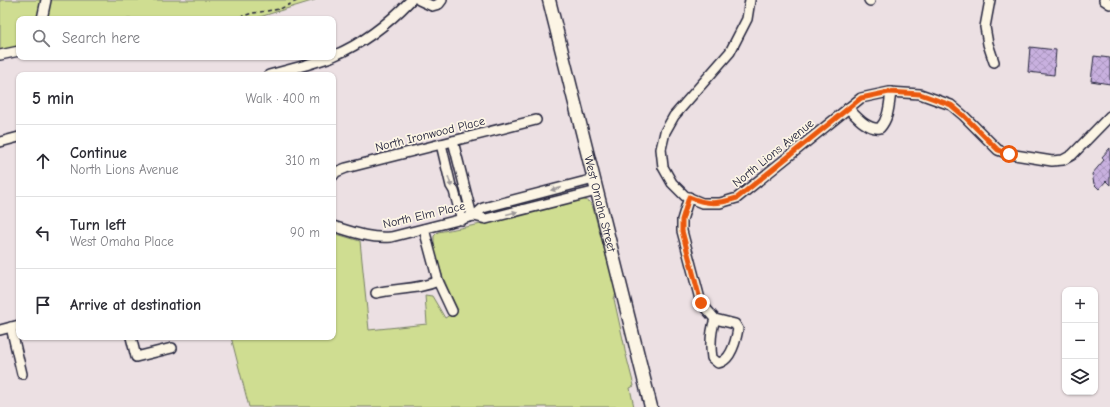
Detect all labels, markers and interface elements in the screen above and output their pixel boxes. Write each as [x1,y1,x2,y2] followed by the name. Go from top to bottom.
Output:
[16,16,336,60] search box
[30,27,52,49] icon: search
[62,29,140,47] text: Search here
[32,89,74,108] text: 5 min
[246,91,320,106] text: Walk · 400 m
[374,114,486,154] street label: North Ironwood Place
[730,116,816,190] street label: North Lions Avenue
[70,144,127,162] text: Continue
[1000,145,1018,163] route start
[32,150,54,172] icon: ahead
[285,153,320,168] text: 310 m
[581,154,619,254] street label: West Omaha Street
[70,162,178,177] text: North Lions Avenue
[448,176,454,188] one-way arrow
[550,186,562,192] one-way arrow
[381,199,467,231] street label: North Elm Place
[506,210,518,216] one-way arrow
[70,216,126,234] text: Turn left
[32,222,54,244] icon: left
[290,225,320,240] text: 90 m
[70,234,174,249] text: West Omaha Place
[1062,287,1098,395] map controls
[1062,287,1098,323] button: +
[32,294,54,316] icon: arrive
[692,294,710,312] route end
[70,296,201,314] text: Arrive at destination
[1062,323,1098,359] button: −
[1062,359,1098,395] button: layers

